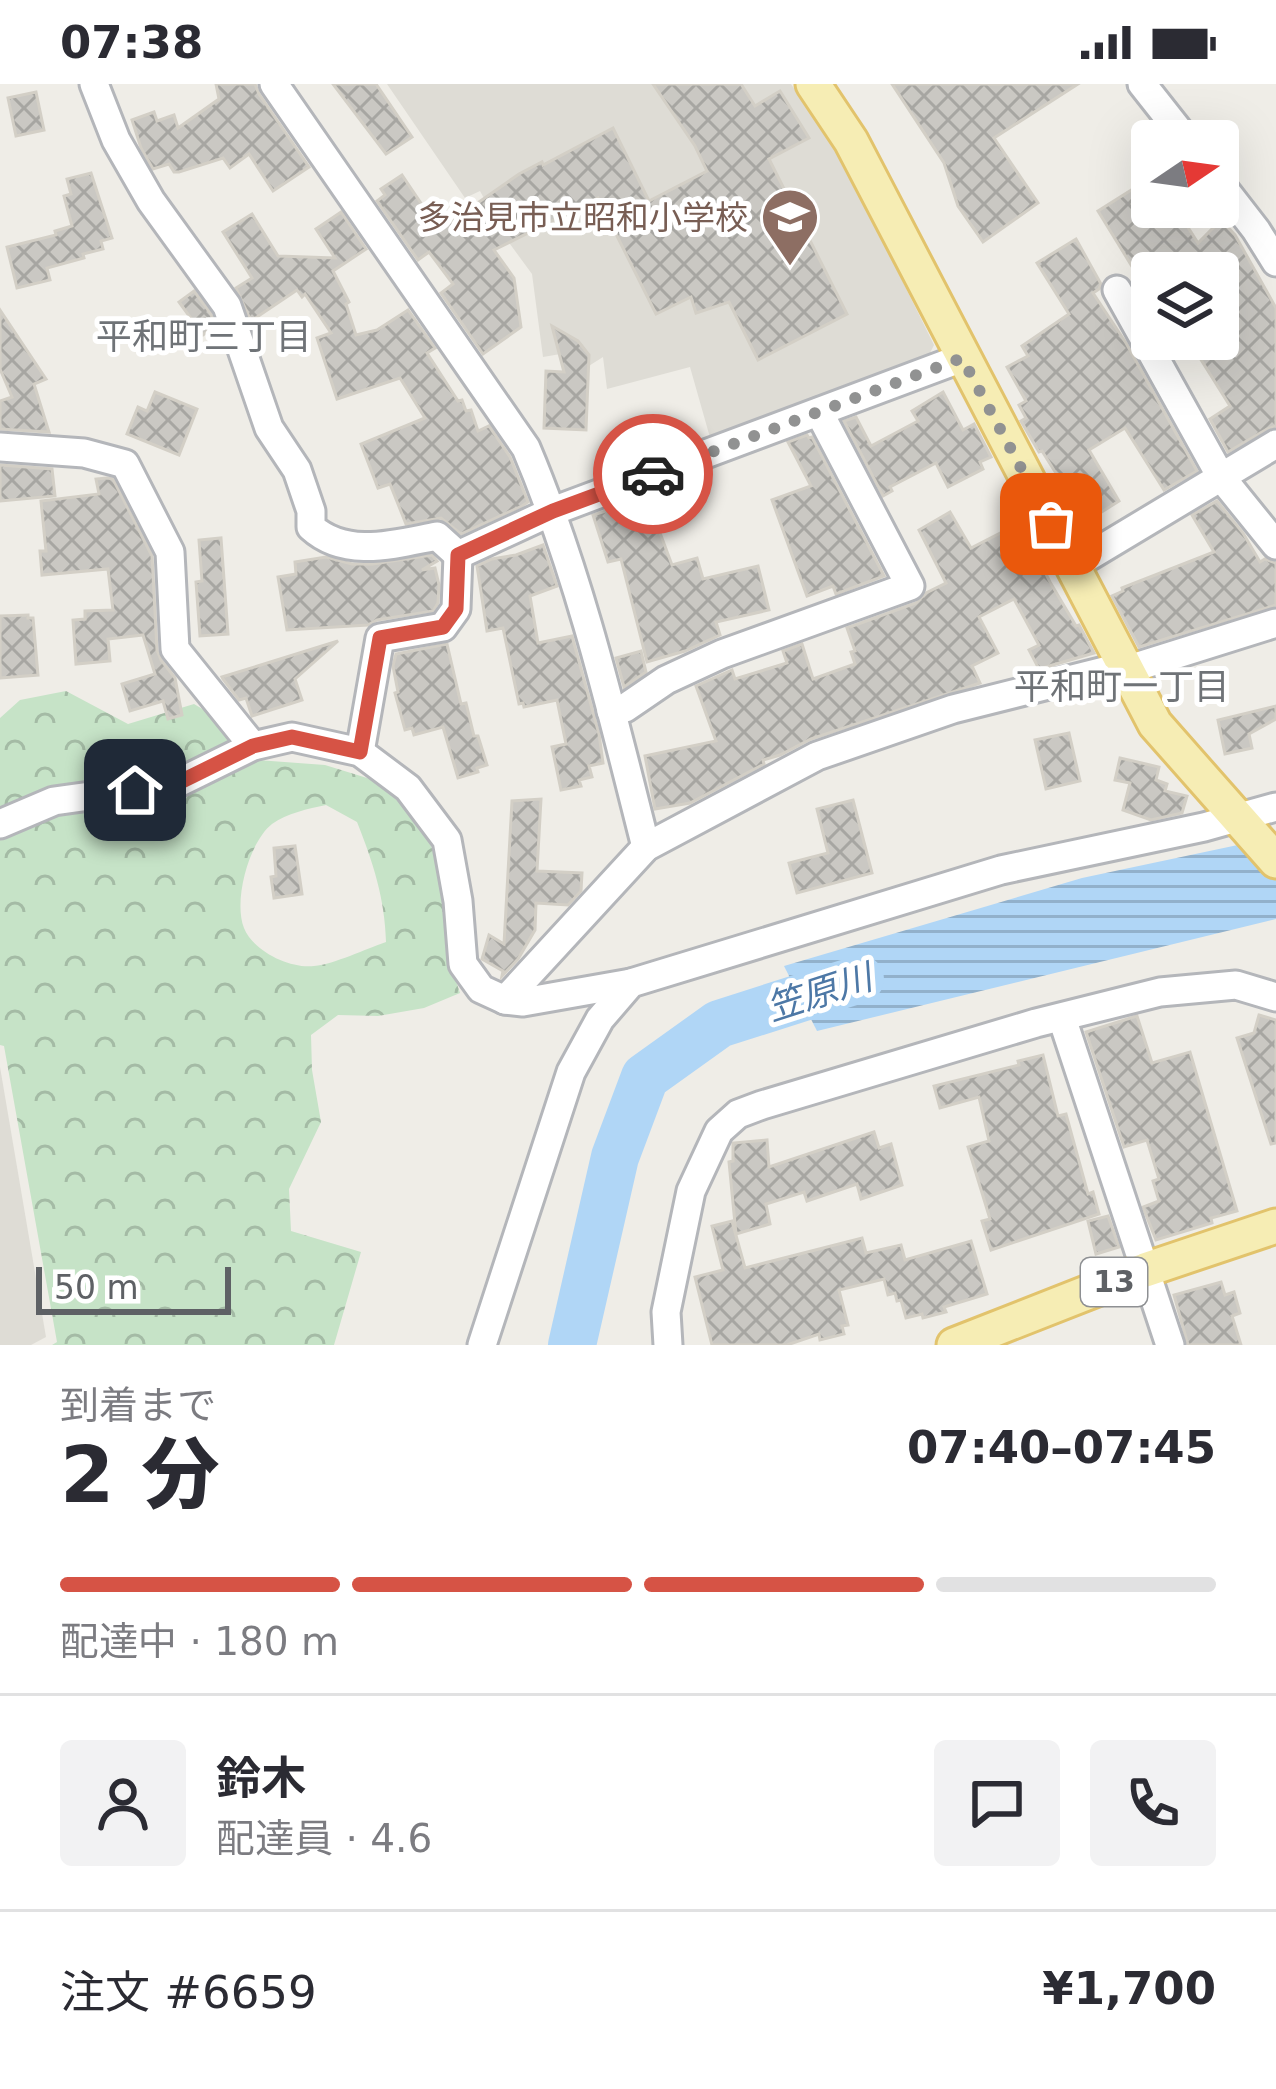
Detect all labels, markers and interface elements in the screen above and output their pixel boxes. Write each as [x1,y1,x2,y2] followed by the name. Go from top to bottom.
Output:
[60,16,203,69] text: 07:38
[1131,120,1239,228] north arrow
[1131,120,1239,360] map controls
[759,186,821,268] school or university icon: 多治見市立昭和小学校
[418,198,748,237] place label: 多治見市立昭和小学校
[1131,252,1239,360] button: layers
[96,316,312,357] district label: 平和町三丁目
[593,414,713,534] courier
[620,441,686,507] icon: car
[1000,473,1102,575] pin
[1018,491,1084,557] icon: bag
[1014,666,1230,707] district label: 平和町一丁目
[84,739,186,841] pin
[102,757,168,823] icon: home
[761,955,881,1029] water label: 笠原川
[1081,1258,1147,1306] road number: 13
[36,1261,231,1314] scale bar
[54,1268,139,1307] text: 50 m
[60,1383,216,1428] text: 到着まで
[907,1421,1216,1474] text: 07:40–07:45
[60,1430,219,1520] text: 2 分
[60,1619,339,1664] text: 配達中 · 180 m
[60,1740,186,1866] button: person
[934,1740,1060,1866] button: chat
[1090,1740,1216,1866] button: phone
[216,1752,306,1805] text: 鈴木
[216,1816,432,1861] text: 配達員 · 4.6
[1042,1962,1216,2015] text: ¥1,700
[60,1966,317,2019] text: 注文 #6659

